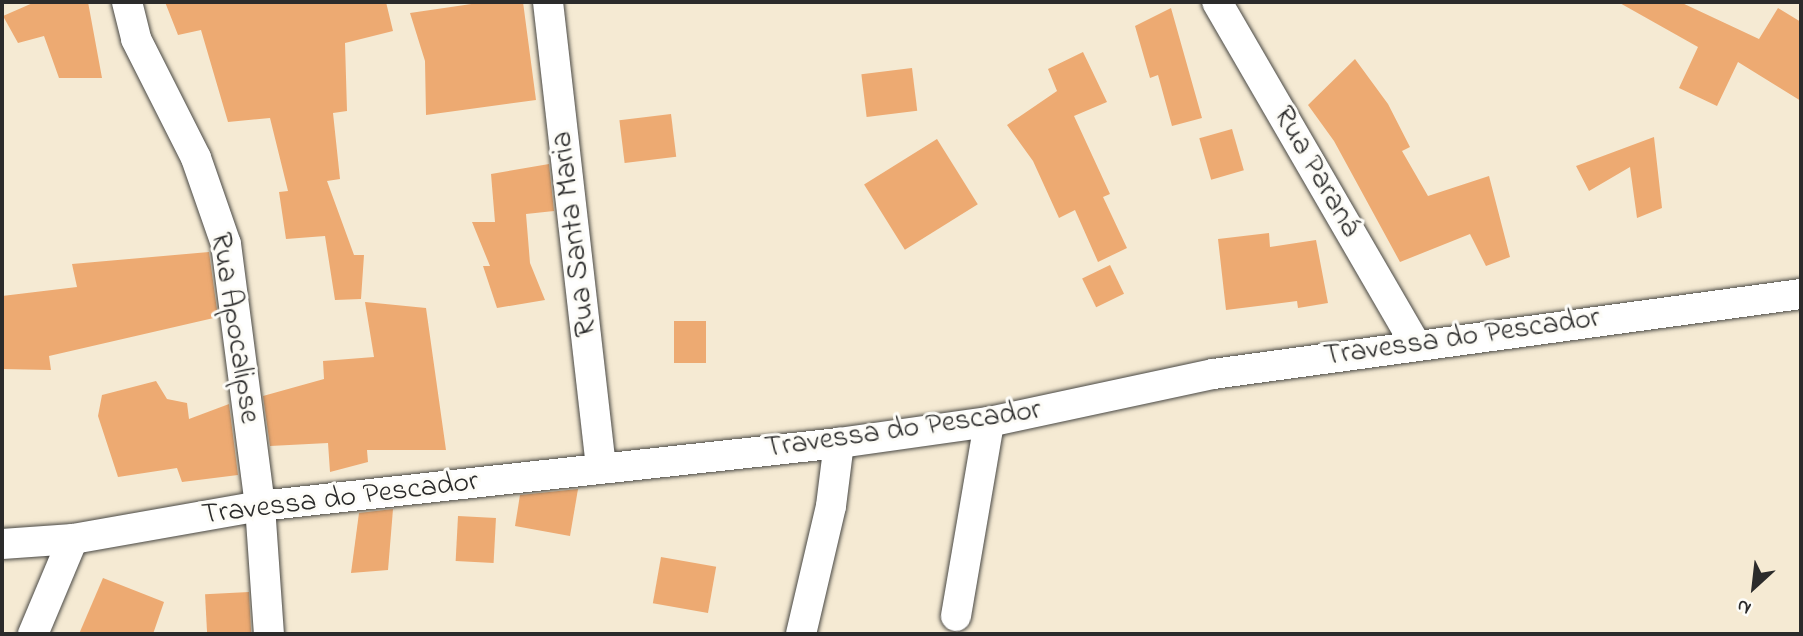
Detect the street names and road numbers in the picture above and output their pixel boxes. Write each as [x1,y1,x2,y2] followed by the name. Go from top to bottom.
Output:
[1264,100,1368,244] street label: Rua Paraná
[545,129,605,339] street label: Rua Santa Maria
[201,230,267,426] street label: Rua Apocalipse
[1322,301,1602,375] street label: Travessa do Pescador
[763,393,1043,467] street label: Travessa do Pescador
[200,464,480,534] street label: Travessa do Pescador

